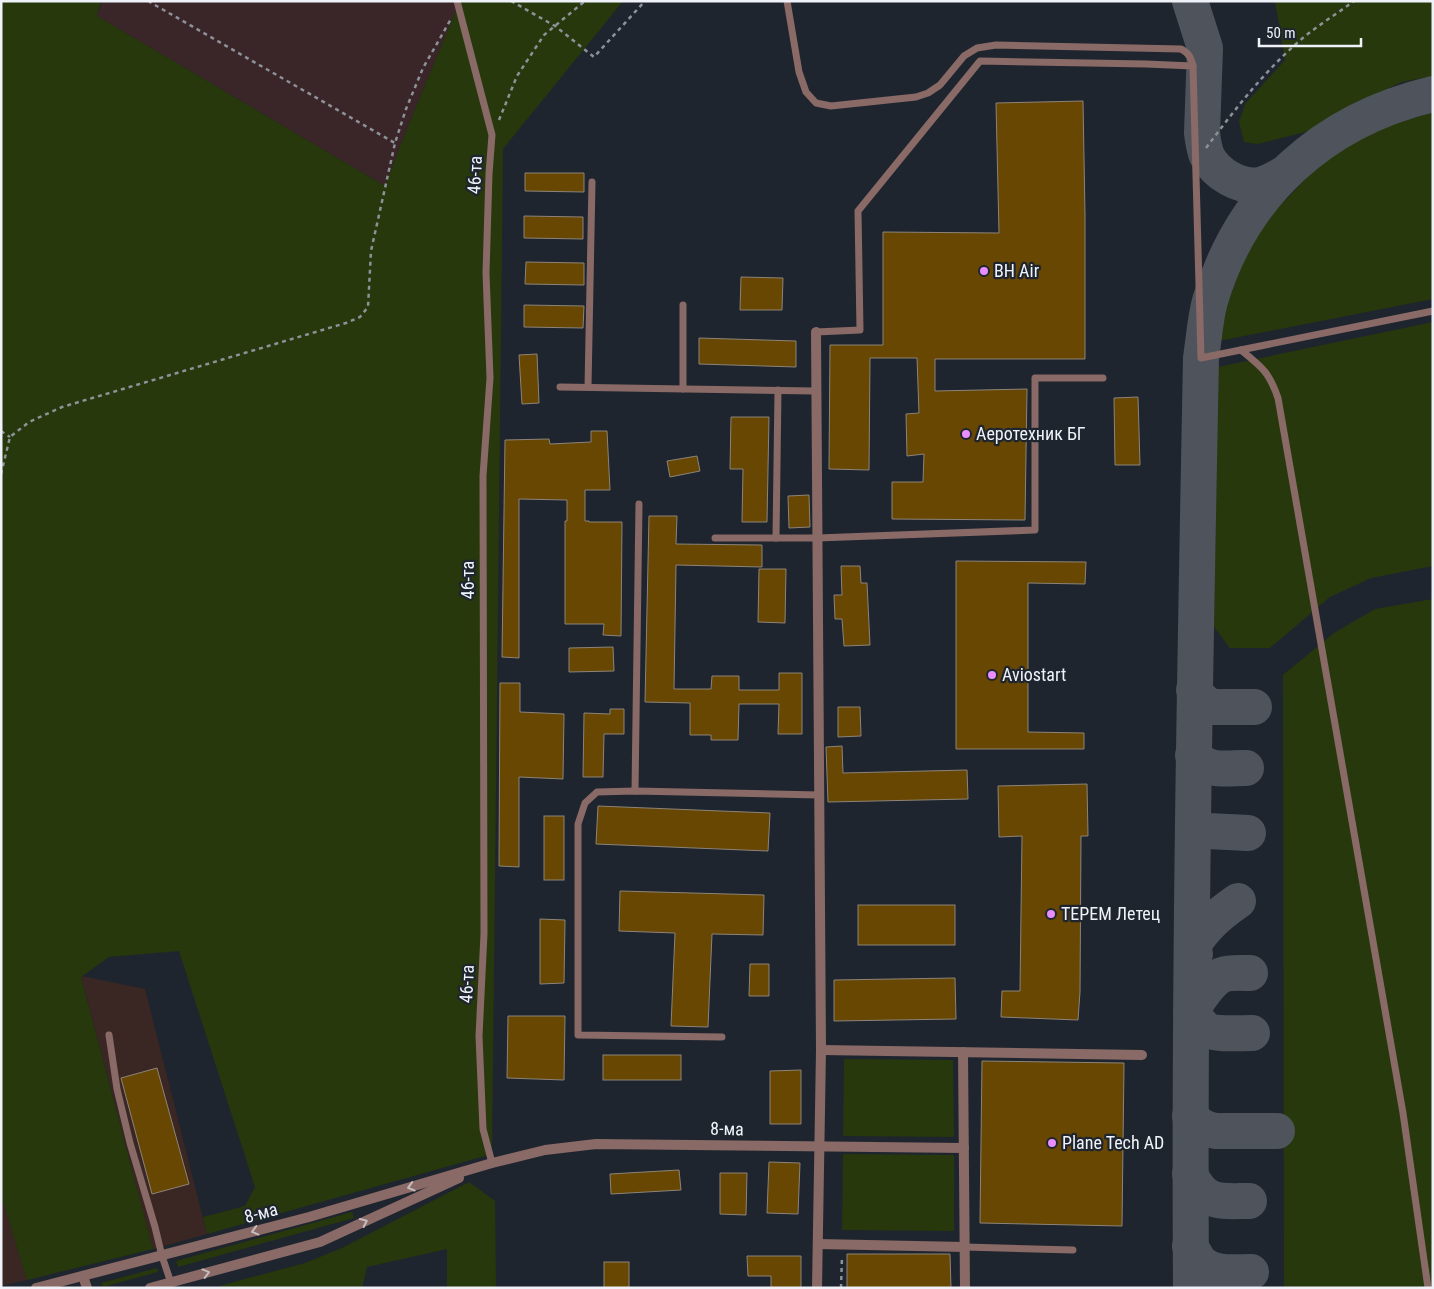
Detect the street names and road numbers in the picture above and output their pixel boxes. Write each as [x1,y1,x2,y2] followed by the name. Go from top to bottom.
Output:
[463,155,486,195] street label: 46-та
[457,561,478,599] street label: 46-та
[455,964,478,1004] street label: 46-та
[710,1118,744,1139] street label: 8-ма
[242,1198,280,1227] street label: 8-ма

